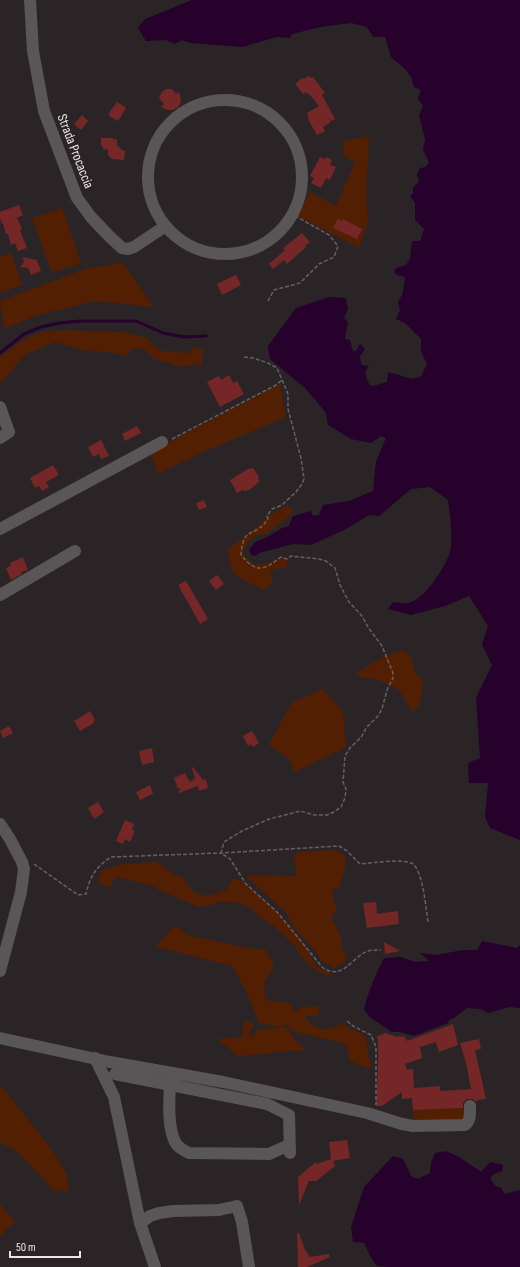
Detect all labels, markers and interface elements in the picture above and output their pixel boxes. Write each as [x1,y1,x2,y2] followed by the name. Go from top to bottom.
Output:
[54,112,98,191] street label: Strada Procaccia
[10,1233,80,1259] scale bar
[16,1240,36,1255] text: 50 m

